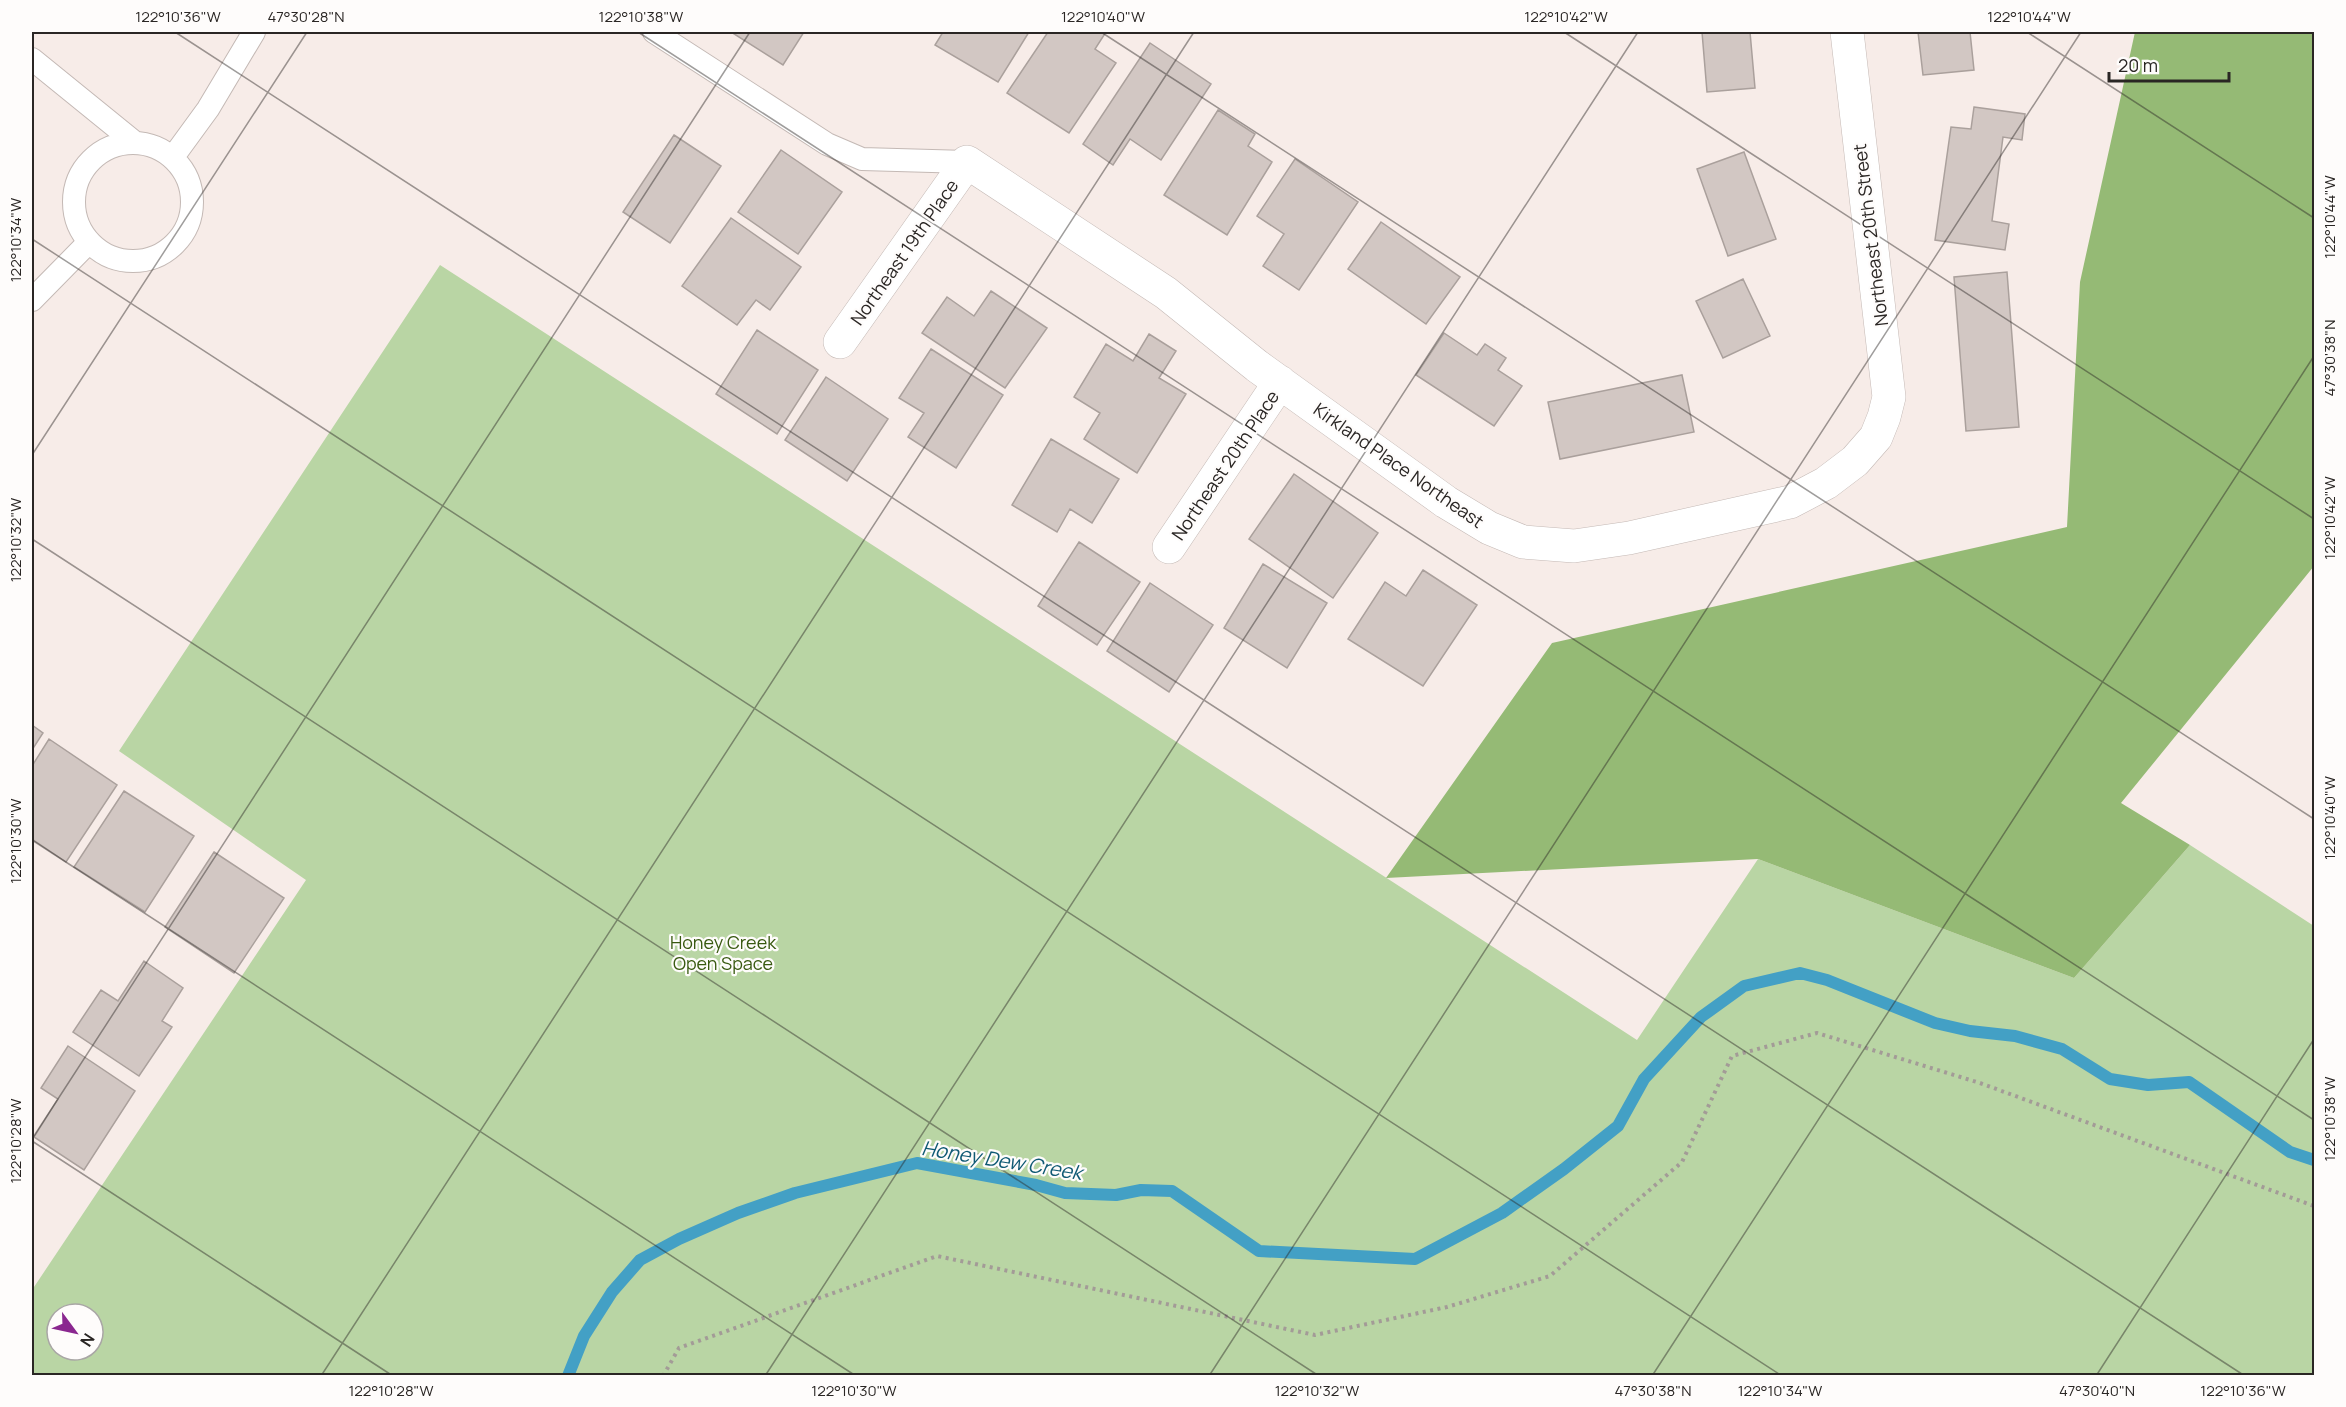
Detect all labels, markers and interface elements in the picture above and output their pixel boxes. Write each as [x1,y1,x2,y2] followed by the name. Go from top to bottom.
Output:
[135,6,221,27] text: 122°10'36"W
[267,6,345,27] text: 47°30'28"N
[599,6,683,27] text: 122°10'38"W
[1061,6,1145,27] text: 122°10'40"W
[1524,6,1608,27] text: 122°10'42"W
[1987,6,2071,27] text: 122°10'44"W
[2109,45,2229,83] scale bar
[2118,53,2158,77] text: 20 m
[1847,142,1893,328] street label: Northeast 20th Street
[845,174,963,330] street label: Northeast 19th Place
[2319,175,2340,259] text: 122°10'44"W
[5,198,26,282] text: 122°10'34"W
[2319,320,2340,396] text: 47°30'38"N
[1166,385,1284,545] street label: Northeast 20th Place
[1309,397,1489,533] street label: Kirkland Place Northeast
[2319,476,2340,560] text: 122°10'42"W
[5,498,26,582] text: 122°10'32"W
[2319,776,2340,860] text: 122°10'40"W
[5,798,26,884] text: 122°10'30"W
[670,930,777,975] park label: Honey Creek Open Space
[2319,1077,2340,1161] text: 122°10'38"W
[5,1098,26,1184] text: 122°10'28"W
[920,1134,1087,1186] water label: Honey Dew Creek
[45,1302,105,1362] north arrow
[75,1329,100,1351] text: N
[348,1380,434,1401] text: 122°10'28"W
[811,1380,897,1401] text: 122°10'30"W
[1275,1380,1359,1401] text: 122°10'32"W
[1615,1380,1691,1401] text: 47°30'38"N
[1738,1380,1822,1401] text: 122°10'34"W
[2059,1380,2135,1401] text: 47°30'40"N
[2200,1380,2286,1401] text: 122°10'36"W

